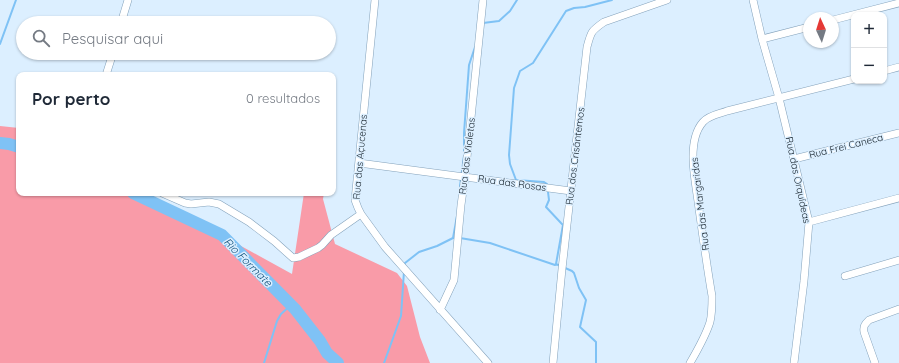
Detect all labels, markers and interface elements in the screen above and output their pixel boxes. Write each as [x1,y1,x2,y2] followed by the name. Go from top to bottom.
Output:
[803,12,839,48] north arrow
[851,12,887,84] map controls
[851,12,887,48] button: +
[16,16,336,60] search box
[30,27,52,49] icon: search
[62,29,163,48] text: Pesquisar aqui
[851,48,887,84] button: −
[32,88,110,109] text: Por perto
[246,90,320,106] text: 0 resultados
[563,106,587,206] street label: Rua dos Crisântemos
[350,114,370,200] street label: Rua das Açucenas
[456,116,478,195] street label: Rua das Violetas
[808,130,884,162] street label: Rua Frei Caneca
[782,135,814,225] street label: Rua das Orquídeas
[688,156,712,251] street label: Rua das Margaridas
[477,172,547,194] street label: Rua das Rosas
[221,235,276,290] water label: Rio Formate

